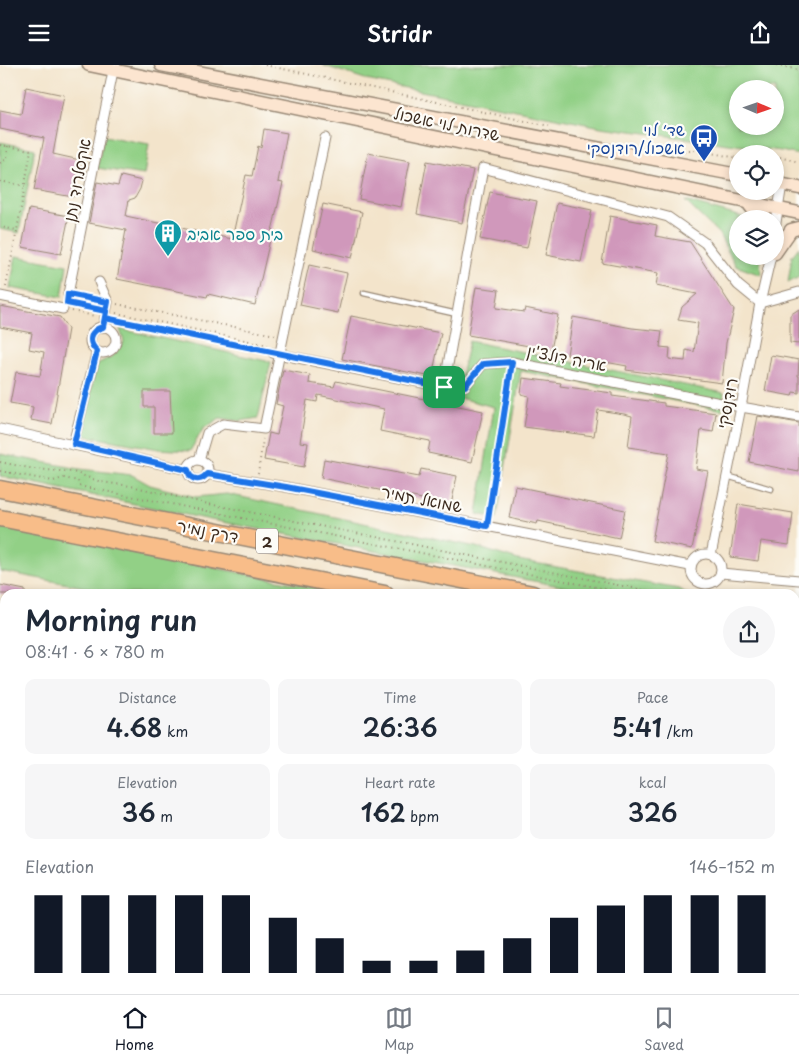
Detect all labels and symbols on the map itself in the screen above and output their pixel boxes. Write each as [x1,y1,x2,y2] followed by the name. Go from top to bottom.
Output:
[729,80,784,135] north arrow
[392,100,502,146] street label: שדרות לוי אשכול
[587,117,685,159] place label: שד׳ לוי אשכול/רודנסקי
[689,123,719,162] bus stop icon: שד׳ לוי אשכול/רודנסקי
[56,136,96,224] street label: אקסלרוד נתן
[153,218,183,257] building icon: בית ספר אביב
[187,221,283,245] place label: בית ספר אביב
[525,338,609,376] street label: אריה דולצ'ין
[423,366,465,408] pin
[709,376,743,430] street label: רודנסקי
[379,478,465,518] street label: שמואל תמיר
[175,512,241,548] street label: דרך נמיר
[256,529,278,553] road number: 2

